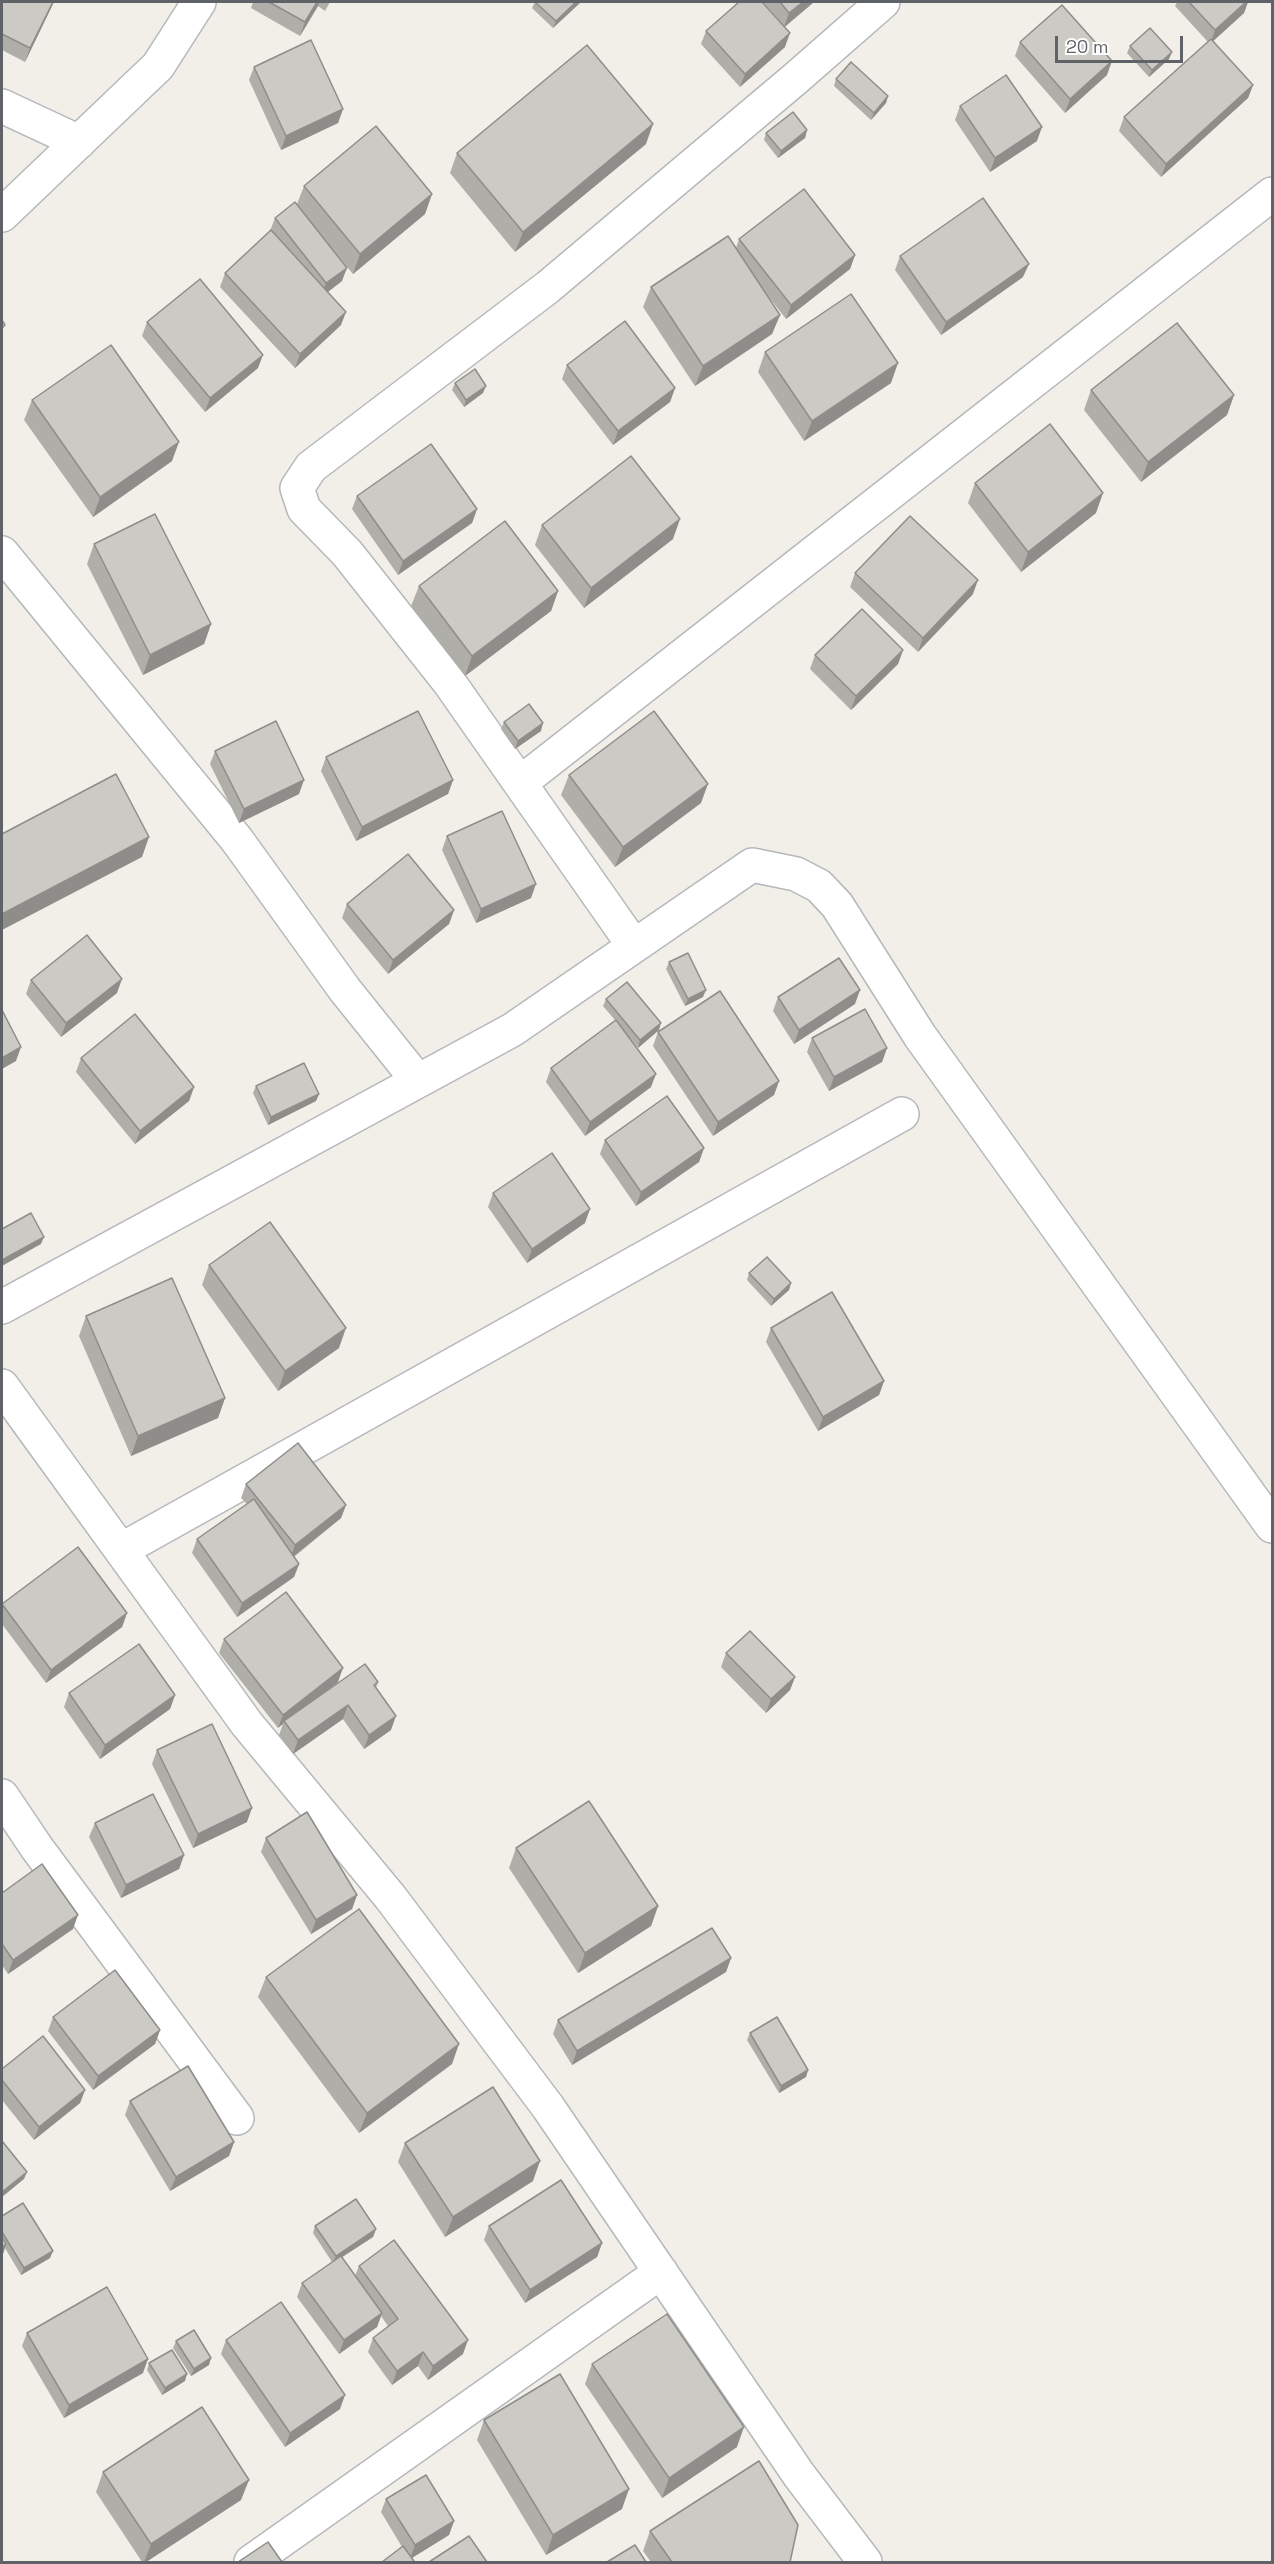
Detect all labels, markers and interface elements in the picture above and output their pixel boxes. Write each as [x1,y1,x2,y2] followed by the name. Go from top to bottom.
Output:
[1058,24,1186,62] scale bar
[1066,35,1109,58] text: 20 m

